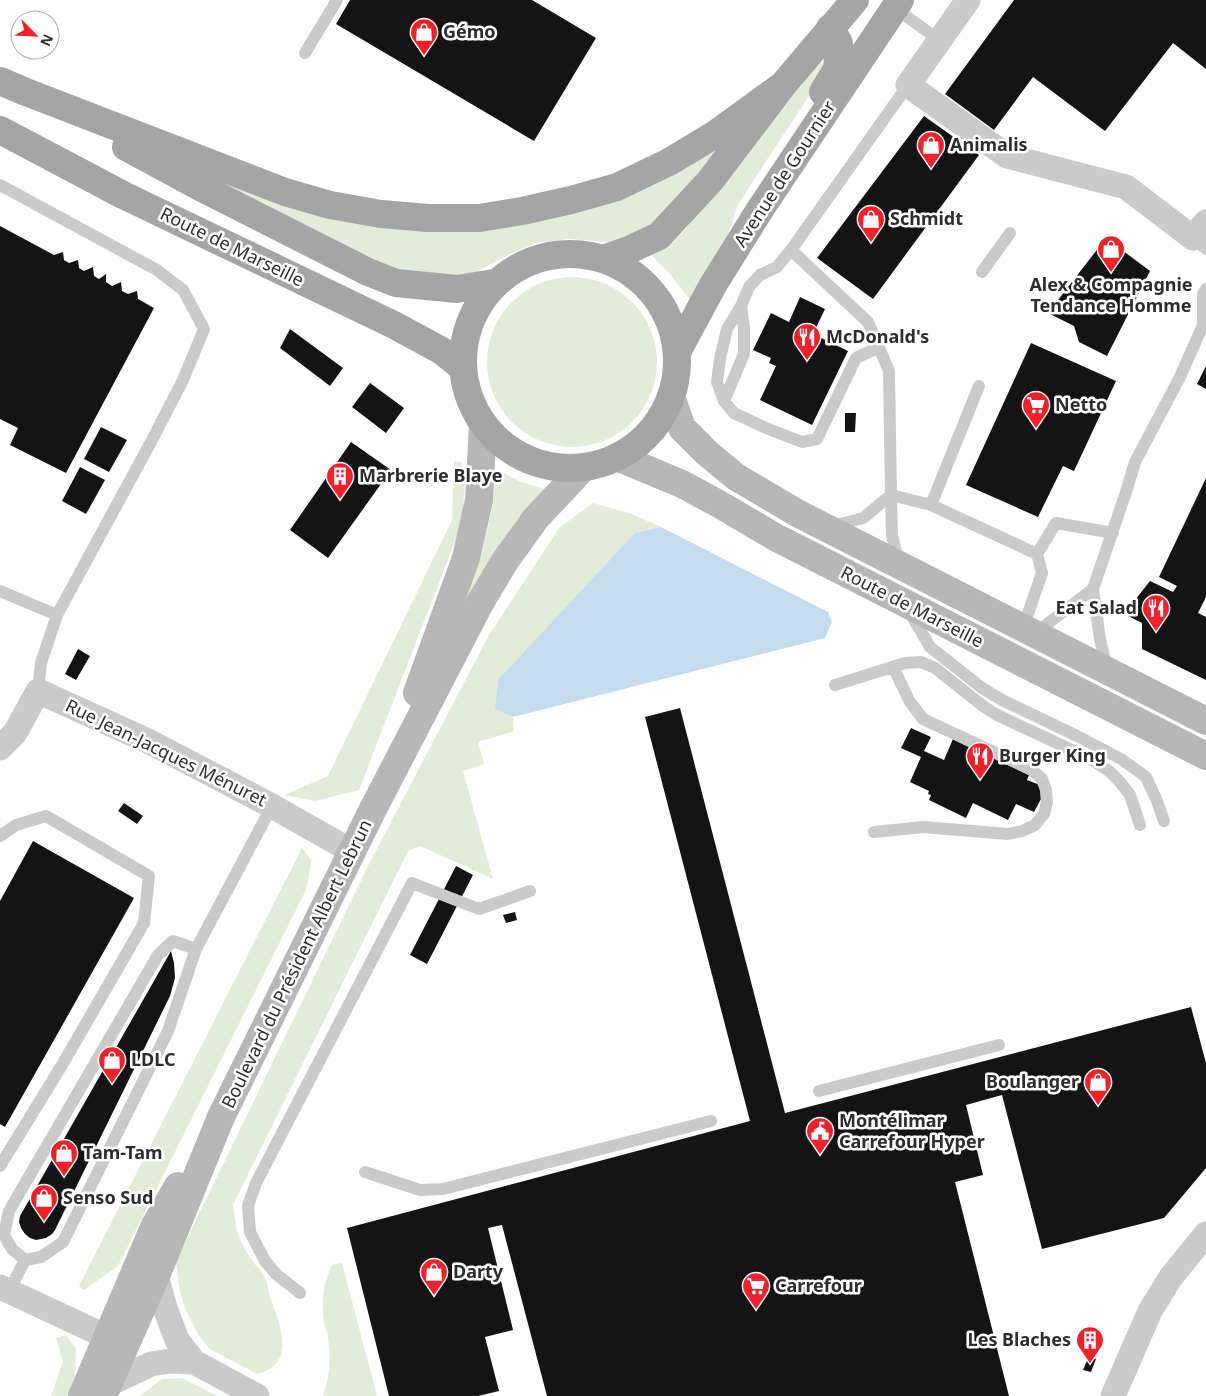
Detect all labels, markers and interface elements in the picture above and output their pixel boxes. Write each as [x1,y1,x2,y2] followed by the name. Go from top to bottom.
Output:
[10,10,60,60] north arrow
[409,17,439,56] shop icon: Gémo
[443,19,496,43] place label: Gémo
[36,31,58,50] text: N
[728,95,841,251] street label: Avenue de Gournier
[916,130,946,169] shop icon: Animalis
[950,132,1028,156] place label: Animalis
[157,201,308,291] street label: Route de Marseille
[856,204,886,243] shop icon: Schmidt
[890,206,963,230] place label: Schmidt
[1096,234,1126,273] shop icon: Alex & Compagnie Tendance Homme
[1029,272,1193,317] place label: Alex & Compagnie Tendance Homme
[792,322,822,361] restaurant icon: McDonald's
[826,324,929,348] place label: McDonald's
[1021,390,1051,429] supermarket icon: Netto
[1055,392,1107,416] place label: Netto
[325,461,355,500] building icon: Marbrerie Blaye
[359,463,503,487] place label: Marbrerie Blaye
[837,560,988,652] street label: Route de Marseille
[1141,593,1171,632] restaurant icon: Eat Salad
[1055,595,1137,619] place label: Eat Salad
[62,693,271,812] street label: Rue Jean-Jacques Ménuret
[965,741,995,780] restaurant icon: Burger King
[999,743,1106,767] place label: Burger King
[216,815,377,1112] street label: Boulevard du Président Albert Lebrun
[97,1045,127,1084] shop icon: LDLC
[131,1047,176,1071] place label: LDLC
[1083,1067,1113,1106] shop icon: Boulanger
[986,1069,1079,1093] place label: Boulanger
[839,1108,985,1153] place label: Montélimar Carrefour Hyper
[805,1116,835,1155] public building icon: Montélimar Carrefour Hyper
[49,1138,79,1177] shop icon: Tam-Tam
[83,1140,163,1164] place label: Tam-Tam
[29,1183,59,1222] shop icon: Senso Sud
[63,1185,153,1209] place label: Senso Sud
[419,1257,449,1296] shop icon: Darty
[453,1259,504,1283] place label: Darty
[741,1271,771,1310] supermarket icon: Carrefour
[775,1273,862,1297] place label: Carrefour
[1075,1325,1105,1364] building icon: Les Blaches
[968,1327,1071,1351] place label: Les Blaches

